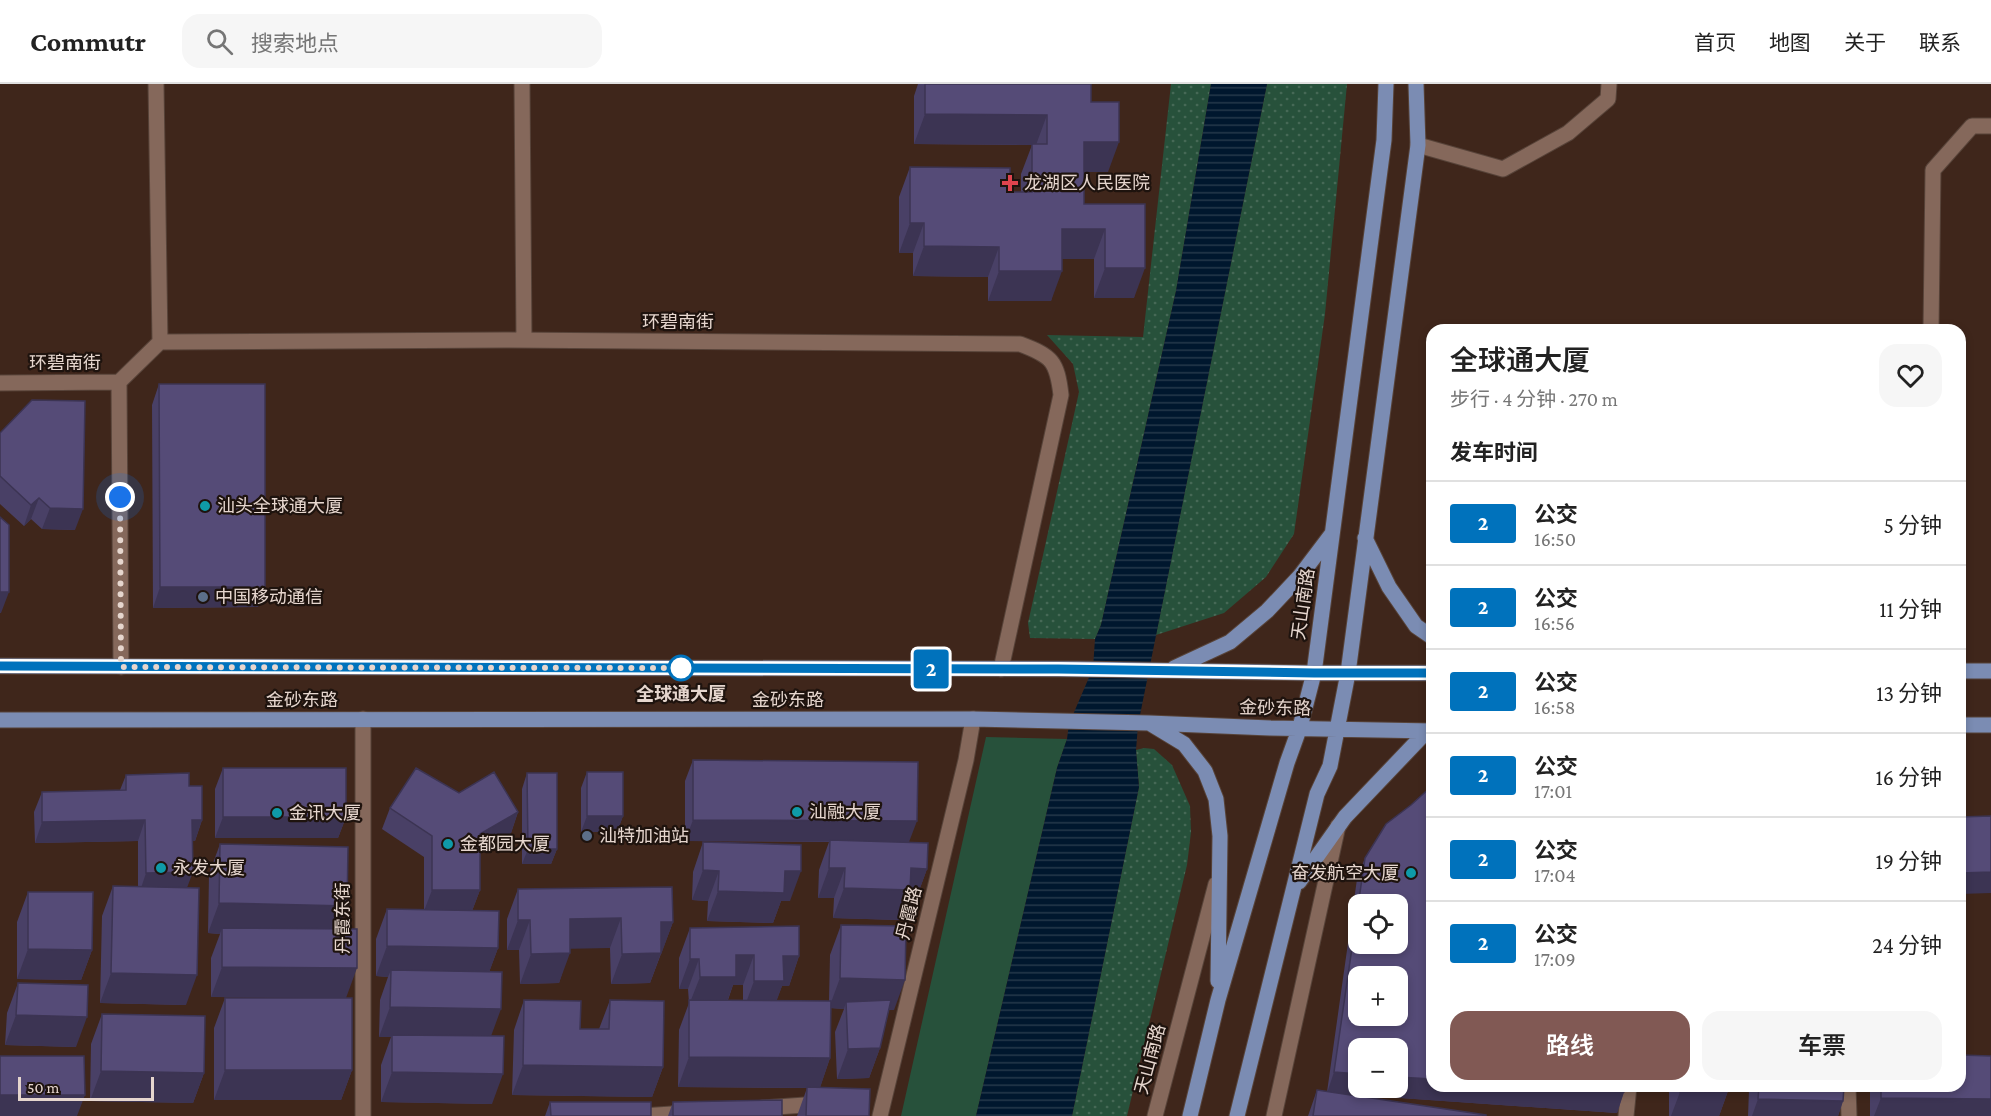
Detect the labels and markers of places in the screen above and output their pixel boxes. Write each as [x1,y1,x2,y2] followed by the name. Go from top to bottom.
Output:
[1024,173,1150,193] place label: 龙湖区人民医院
[1001,174,1019,192] marker: 龙湖区人民医院
[217,496,343,516] place label: 汕头全球通大厦
[198,499,212,513] marker: 汕头全球通大厦
[215,587,323,607] place label: 中国移动通信
[196,590,210,604] marker: 中国移动通信
[668,655,694,681] marker: 全球通大厦
[636,684,726,704] place label: 全球通大厦
[809,802,881,822] place label: 汕融大厦
[289,803,361,823] place label: 金讯大厦
[790,805,804,819] marker: 汕融大厦
[270,806,284,820] marker: 金讯大厦
[599,826,689,846] place label: 汕特加油站
[580,829,594,843] marker: 汕特加油站
[460,834,550,854] place label: 金都园大厦
[441,837,455,851] marker: 金都园大厦
[173,858,245,878] place label: 永发大厦
[154,861,168,875] marker: 永发大厦
[1291,863,1399,883] place label: 奋发航空大厦
[1404,866,1418,880] marker: 奋发航空大厦

